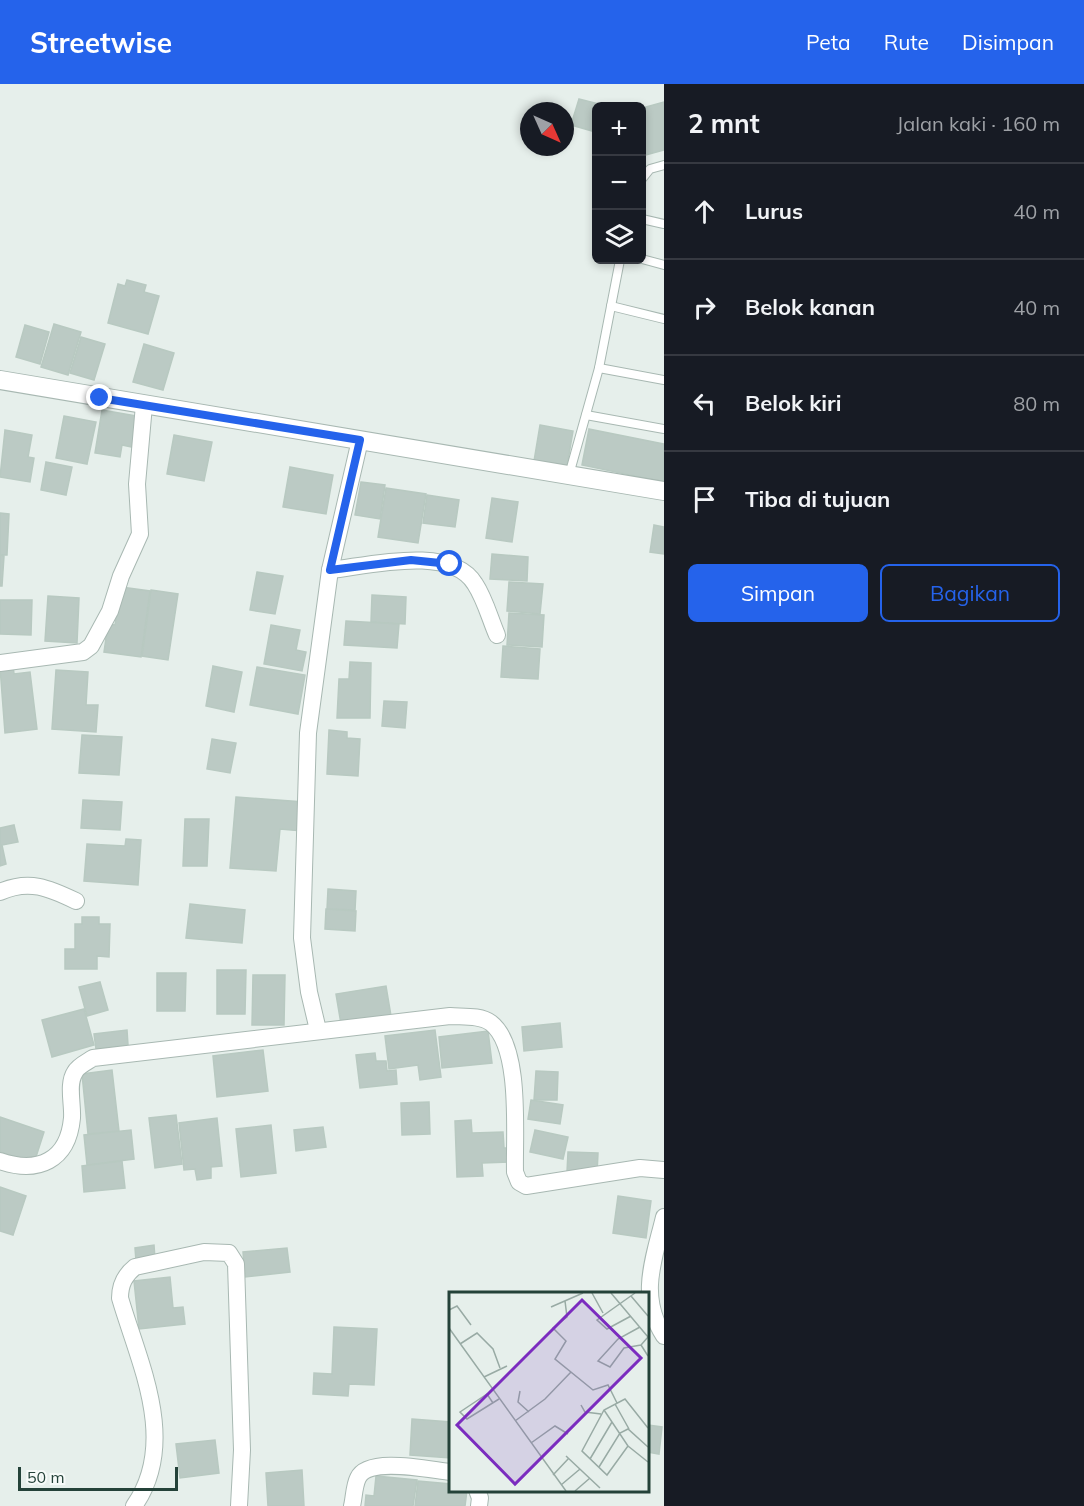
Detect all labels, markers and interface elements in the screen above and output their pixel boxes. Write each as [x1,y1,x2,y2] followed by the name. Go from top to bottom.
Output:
[30,25,172,60] text: Streetwise
[806,29,851,55] text: Peta
[884,29,929,55] text: Rute
[962,29,1054,55] text: Disimpan
[520,102,574,156] north arrow
[592,102,646,264] map controls
[592,102,646,156] button: +
[688,107,760,140] text: 2 mnt
[897,111,1060,136] text: Jalan kaki · 160 m
[592,156,646,210] button: −
[688,195,721,228] icon: ahead
[745,197,803,225] text: Lurus
[1013,199,1060,224] text: 40 m
[592,210,646,264] button: layers
[688,291,721,324] icon: right
[745,293,875,321] text: Belok kanan
[1013,295,1060,320] text: 40 m
[86,384,112,410] route end
[688,387,721,420] icon: left
[745,389,841,417] text: Belok kiri
[1013,391,1060,416] text: 80 m
[688,483,721,516] icon: arrive
[745,485,890,513] text: Tiba di tujuan
[436,550,462,576] route start
[688,564,868,622] button: Simpan
[880,564,1060,622] button: Bagikan
[449,1292,649,1491] inset map
[18,1464,178,1492] scale bar
[27,1467,64,1487] text: 50 m

